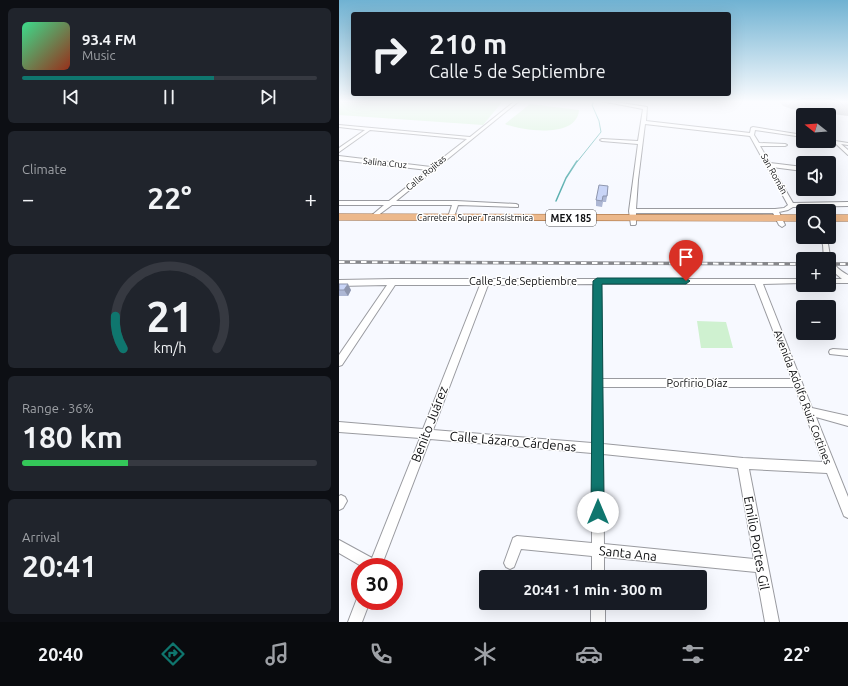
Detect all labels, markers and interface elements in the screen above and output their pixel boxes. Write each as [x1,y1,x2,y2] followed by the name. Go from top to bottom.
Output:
[363,28,415,80] icon: right
[429,28,507,59] text: 210 m
[82,31,136,48] text: 93.4 FM
[82,48,116,62] text: Music
[429,61,606,81] text: Calle 5 de Septiembre
[60,86,82,108] icon: previous
[158,86,180,108] icon: pause
[257,86,279,108] icon: next
[796,108,836,148] north arrow
[796,108,836,340] map controls
[759,152,789,196] street label: San Román
[404,153,448,193] street label: Calle Rojitas
[363,156,407,170] street label: Salina Cruz
[796,156,836,196] button: sound
[22,162,67,176] text: Climate
[147,181,192,215] text: 22°
[22,186,34,211] text: −
[305,186,317,211] text: +
[796,204,836,244] button: search
[546,210,596,226] road number: MEX 185
[417,213,533,223] street label: Carretera Super Transístmica
[669,240,703,281] pin
[675,246,697,268] icon: arrive
[796,252,836,292] button: +
[469,275,577,287] street label: Calle 5 de Septiembre
[146,293,193,340] text: 21
[796,300,836,340] button: −
[772,328,834,466] street label: Avenida Adolfo Ruiz Cortines
[153,340,186,356] text: km/h
[667,377,727,389] street label: Porfirio Díaz
[408,384,450,464] street label: Benito Juárez
[22,401,94,415] text: Range · 36%
[22,420,123,454] text: 180 km
[449,428,577,454] street label: Calle Lázaro Cárdenas
[577,491,619,533] position arrow
[742,495,772,592] street label: Emilio Portes Gil
[22,530,60,544] text: Arrival
[598,543,658,563] street label: Santa Ana
[22,549,97,583] text: 20:41
[351,558,403,610] speed limit sign: 30
[524,581,662,598] text: 20:41 · 1 min · 300 m
[159,640,187,668] icon: directions
[263,640,291,668] icon: music
[367,640,395,668] icon: phone
[471,640,499,668] icon: climate
[575,640,603,668] icon: car
[679,640,707,668] icon: filters
[38,644,83,664] text: 20:40
[783,644,810,664] text: 22°

